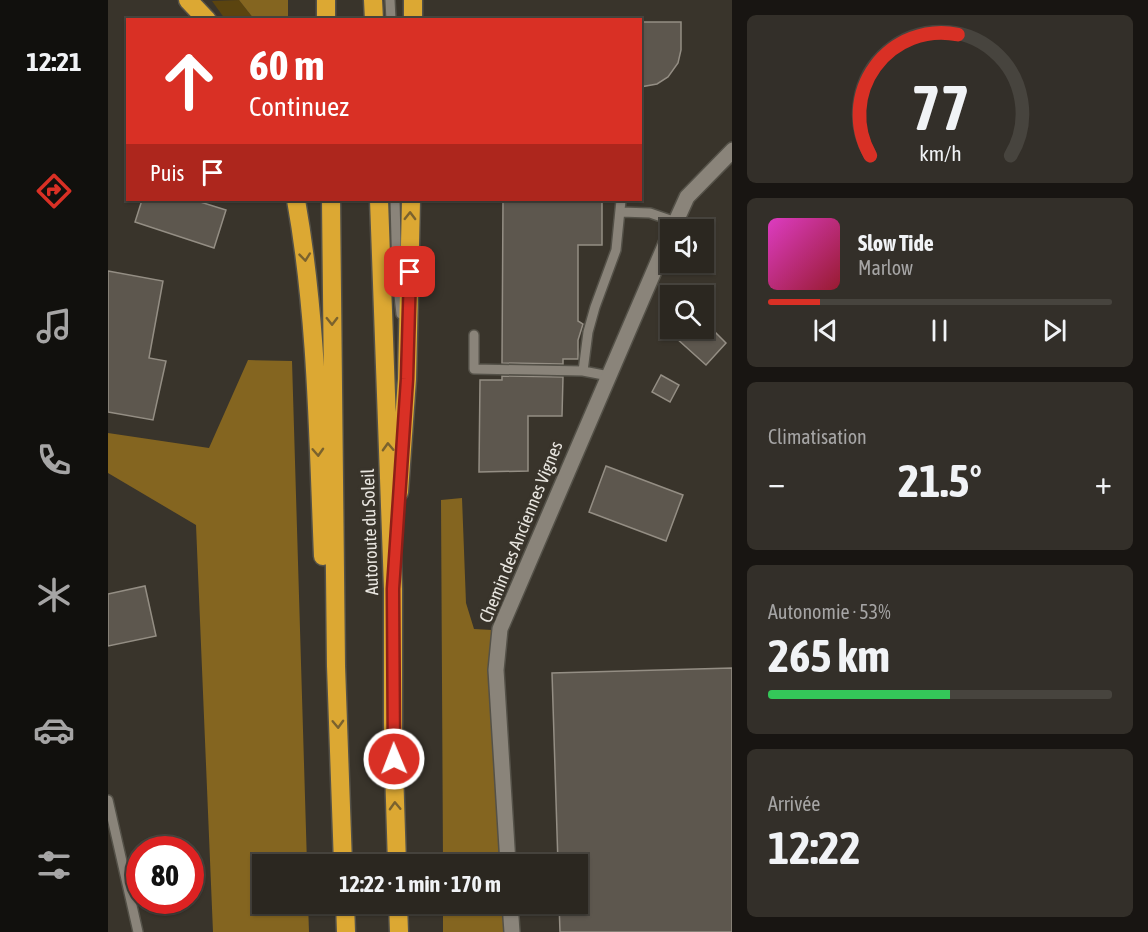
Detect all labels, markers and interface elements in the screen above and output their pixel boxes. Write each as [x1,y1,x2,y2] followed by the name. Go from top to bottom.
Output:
[249,41,324,89] text: 60 m
[150,42,228,120] icon: ahead
[26,46,82,77] text: 12:21
[911,72,969,143] text: 77
[249,91,349,122] text: Continuez
[919,142,961,167] text: km/h
[196,156,229,189] icon: arrive
[150,160,184,186] text: Puis
[33,170,75,212] icon: directions
[404,212,417,221] one-way arrow
[660,219,714,339] map controls
[660,219,714,273] button: sound
[858,230,934,256] text: Slow Tide
[384,246,435,297] pin
[298,253,311,262] one-way arrow
[393,255,426,288] icon: arrive
[858,256,913,279] text: Marlow
[660,285,714,339] button: search
[33,305,75,347] icon: music
[809,314,842,347] icon: previous
[923,314,956,347] icon: pause
[1038,314,1071,347] icon: next
[326,316,338,325] one-way arrow
[768,425,867,448] text: Climatisation
[475,438,567,626] street label: Chemin des Anciennes Vignes
[33,439,75,481] icon: phone
[381,442,394,451] one-way arrow
[312,447,325,456] one-way arrow
[898,455,982,507] text: 21.5°
[768,463,785,501] text: −
[1095,463,1112,501] text: +
[357,468,382,596] street label: Autoroute du Soleil
[33,574,75,616] icon: climate
[768,600,891,623] text: Autonomie · 53%
[768,630,890,682] text: 265 km
[33,709,75,751] icon: car
[332,720,345,729] one-way arrow
[362,727,426,791] position arrow
[768,792,820,815] text: Arrivée
[389,801,401,810] one-way arrow
[768,822,861,874] text: 12:22
[126,836,204,914] speed limit sign: 80
[33,844,75,886] icon: filters
[339,871,501,897] text: 12:22 · 1 min · 170 m

